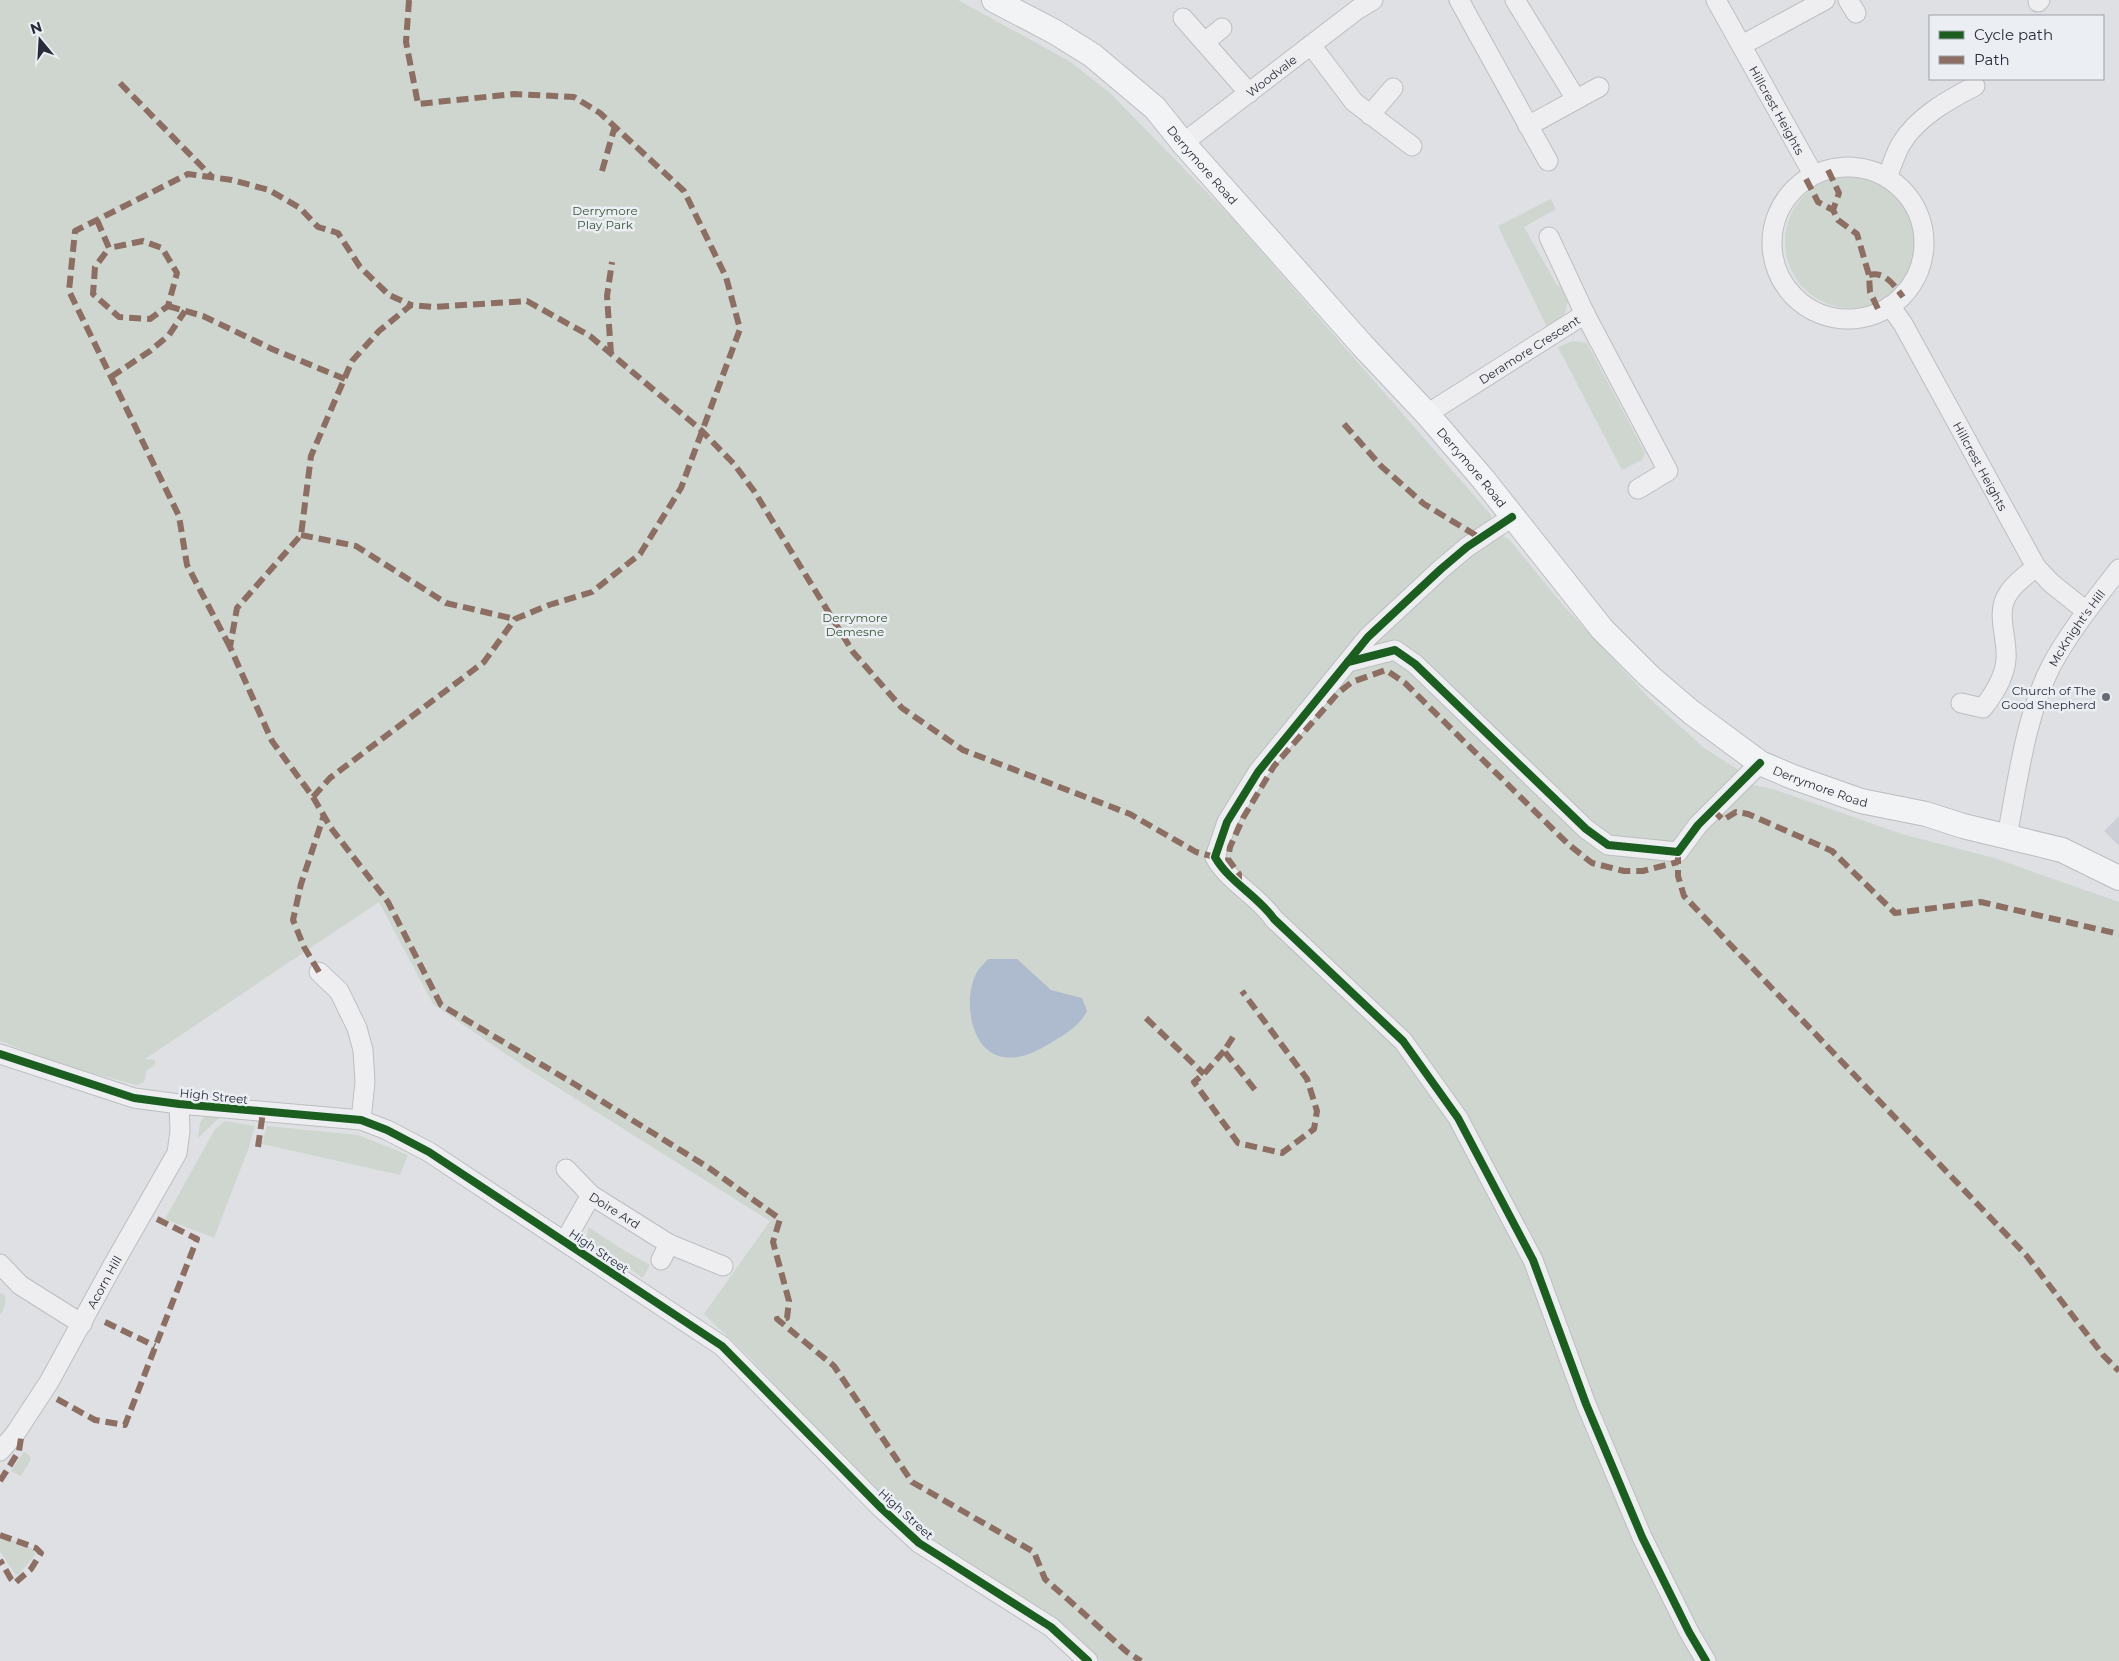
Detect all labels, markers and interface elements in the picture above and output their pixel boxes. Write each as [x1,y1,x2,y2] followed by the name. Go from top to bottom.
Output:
[15,15,65,65] north arrow
[1929,15,2104,80] legend
[28,17,44,38] text: N
[1974,25,2053,44] text: Cycle path
[1974,50,2010,69] text: Path
[1243,51,1299,100] street label: Woodvale
[1747,63,1808,157] street label: Hillcrest Heights
[1164,122,1241,207] street label: Derrymore Road
[572,203,638,232] park label: Derrymore Play Park
[1476,312,1583,387] street label: Deramore Crescent
[1950,419,2011,513] street label: Hillcrest Heights
[1434,424,1510,510] street label: Derrymore Road
[2045,586,2108,669] street label: McKnight's Hill
[822,610,888,639] park label: Derrymore Demesne
[2001,683,2096,712] place label: Church of The Good Shepherd
[2100,691,2112,703] marker: Church of The Good Shepherd
[1771,762,1869,810] street label: Derrymore Road
[179,1085,249,1107] street label: High Street
[587,1188,643,1232] street label: Doire Ard
[566,1226,632,1277] street label: High Street
[83,1253,124,1311] street label: Acorn Hill
[875,1485,937,1543] street label: High Street

